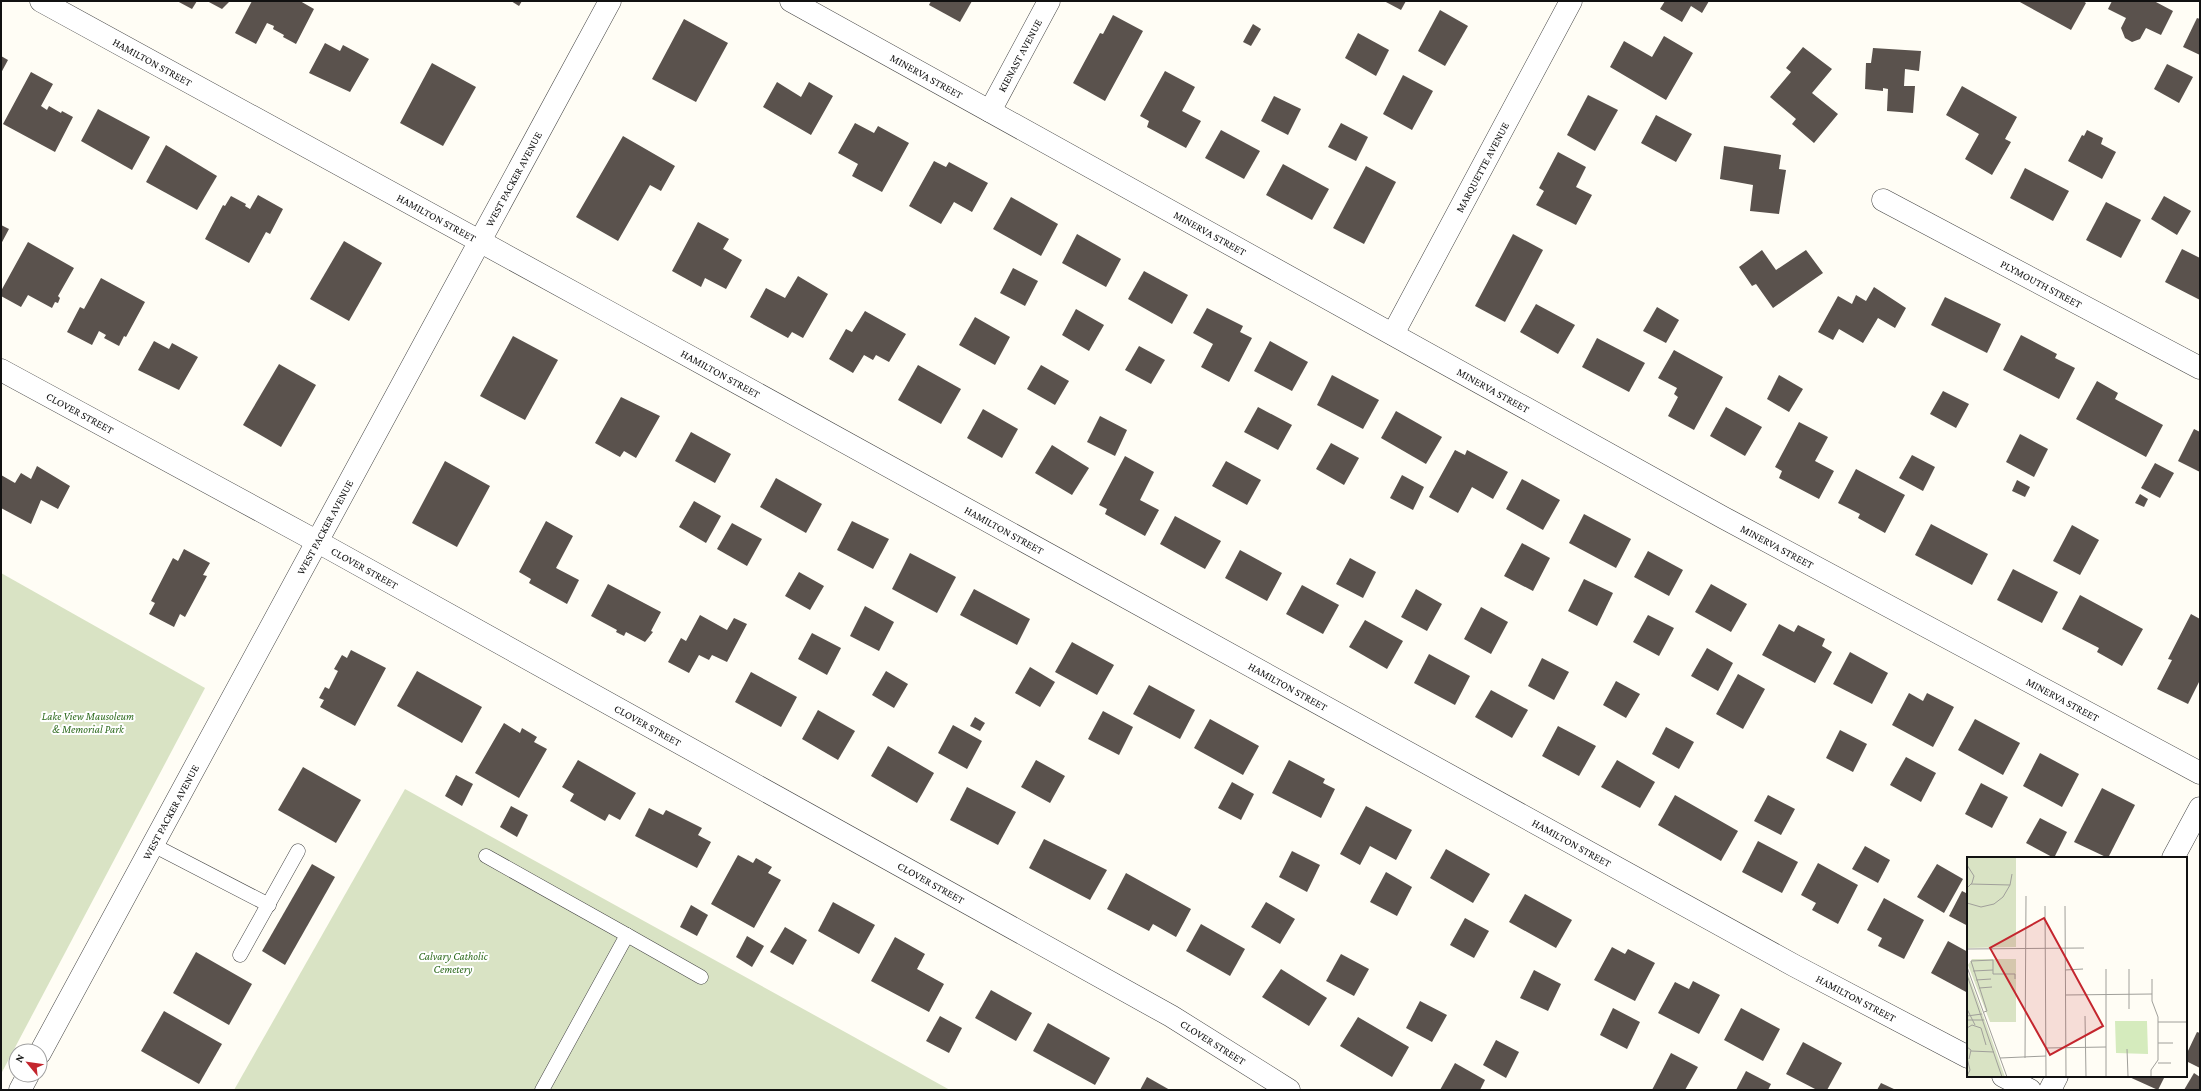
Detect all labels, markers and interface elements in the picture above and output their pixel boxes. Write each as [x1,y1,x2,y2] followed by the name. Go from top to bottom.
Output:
[995,17,1044,94] street label: KIENAST AVENUE
[111,35,194,89] street label: HAMILTON STREET
[888,51,965,101] street label: MINERVA STREET
[1453,120,1511,215] street label: MARQUETTE AVENUE
[483,129,544,229] street label: WEST PACKER AVENUE
[395,191,478,244] street label: HAMILTON STREET
[1172,208,1248,258] street label: MINERVA STREET
[1998,257,2084,310] street label: PLYMOUTH STREET
[679,347,762,400] street label: HAMILTON STREET
[1455,365,1532,415] street label: MINERVA STREET
[44,390,116,436] street label: CLOVER STREET
[294,478,355,577] street label: WEST PACKER AVENUE
[963,503,1046,557] street label: HAMILTON STREET
[1739,522,1816,571] street label: MINERVA STREET
[329,545,400,591] street label: CLOVER STREET
[1246,660,1330,713] street label: HAMILTON STREET
[2024,675,2101,724] street label: MINERVA STREET
[612,702,683,749] street label: CLOVER STREET
[42,710,134,735] park label: Lake View Mausoleum & Memorial Park
[140,762,201,862] street label: WEST PACKER AVENUE
[1530,816,1613,870] street label: HAMILTON STREET
[1967,857,2187,1077] inset map
[895,859,967,906] street label: CLOVER STREET
[418,950,488,976] park label: Calvary Catholic Cemetery
[1814,972,1898,1024] street label: HAMILTON STREET
[1178,1017,1248,1067] street label: CLOVER STREET
[8,1043,48,1083] north arrow
[12,1052,27,1064] text: N

